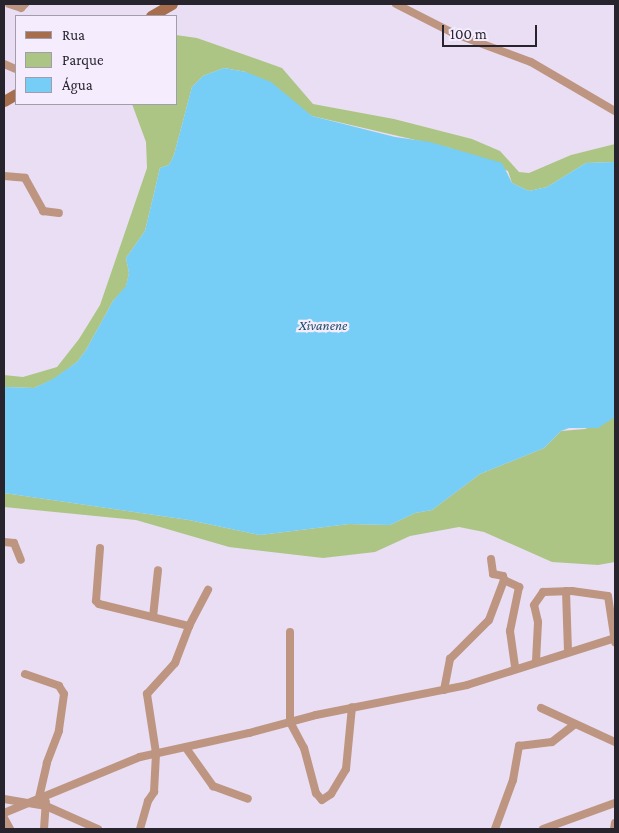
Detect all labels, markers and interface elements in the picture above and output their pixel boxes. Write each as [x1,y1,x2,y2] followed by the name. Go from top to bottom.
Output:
[15,15,178,105] legend
[444,15,539,47] scale bar
[450,26,487,42] text: 100 m
[62,27,85,43] text: Rua
[62,52,103,68] text: Parque
[62,77,93,93] text: Água
[299,317,347,333] water label: Xivanene

